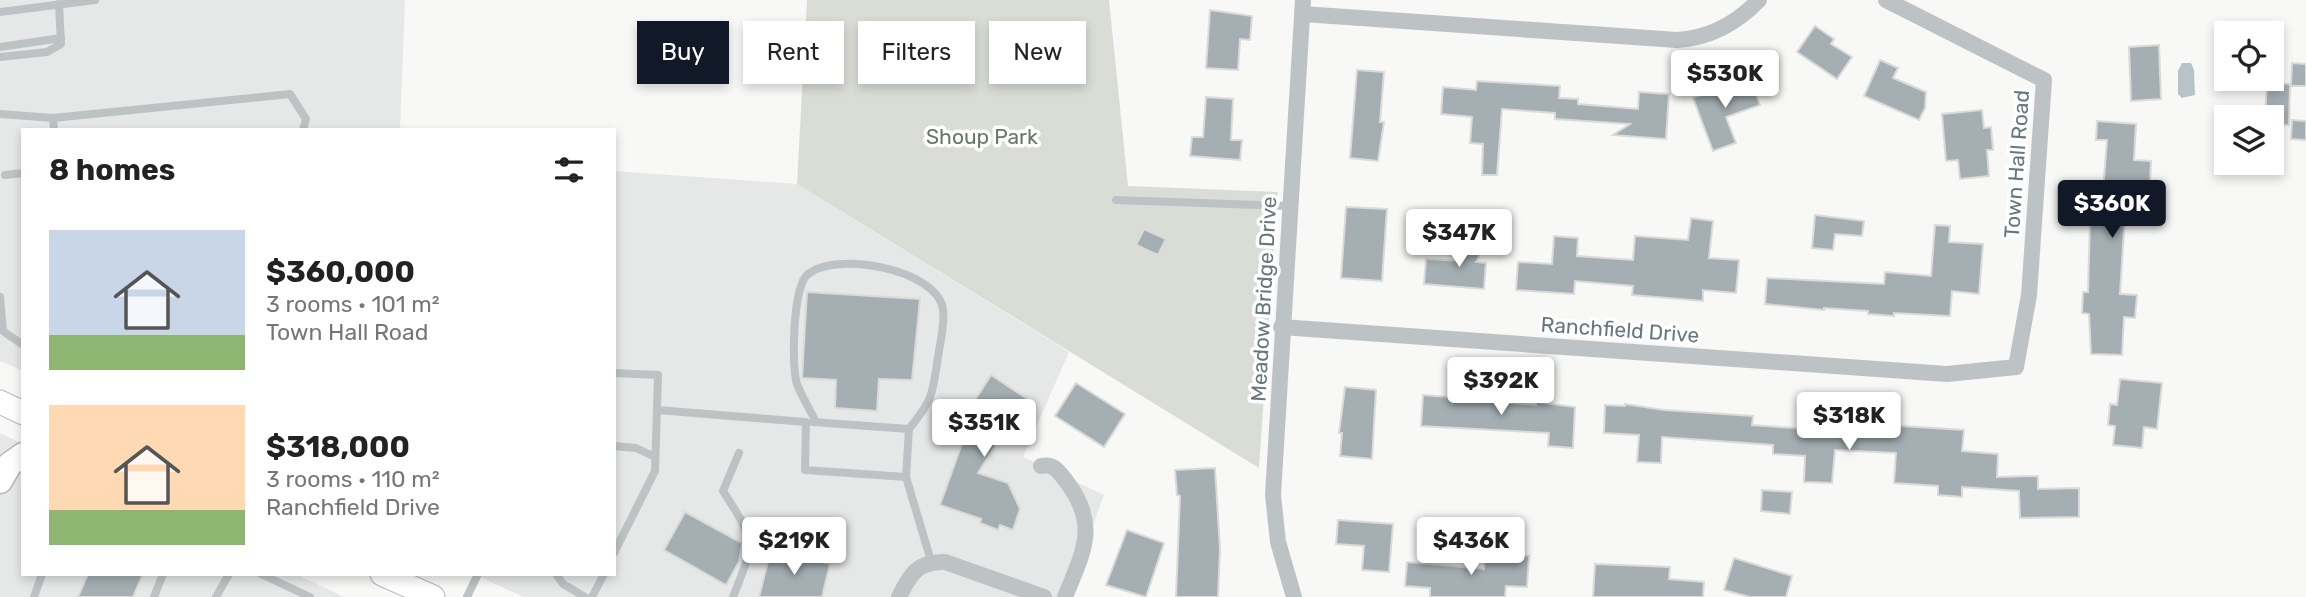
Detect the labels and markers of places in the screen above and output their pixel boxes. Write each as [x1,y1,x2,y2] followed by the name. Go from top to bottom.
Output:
[1676,50,1774,110] pin: $530K
[2063,180,2161,240] pin: $360K
[1410,210,1508,269] pin: $347K
[1452,358,1550,417] pin: $392K
[1800,392,1898,452] pin: $318K
[935,400,1033,459] pin: $351K
[745,518,843,577] pin: $219K
[1422,518,1520,577] pin: $436K

